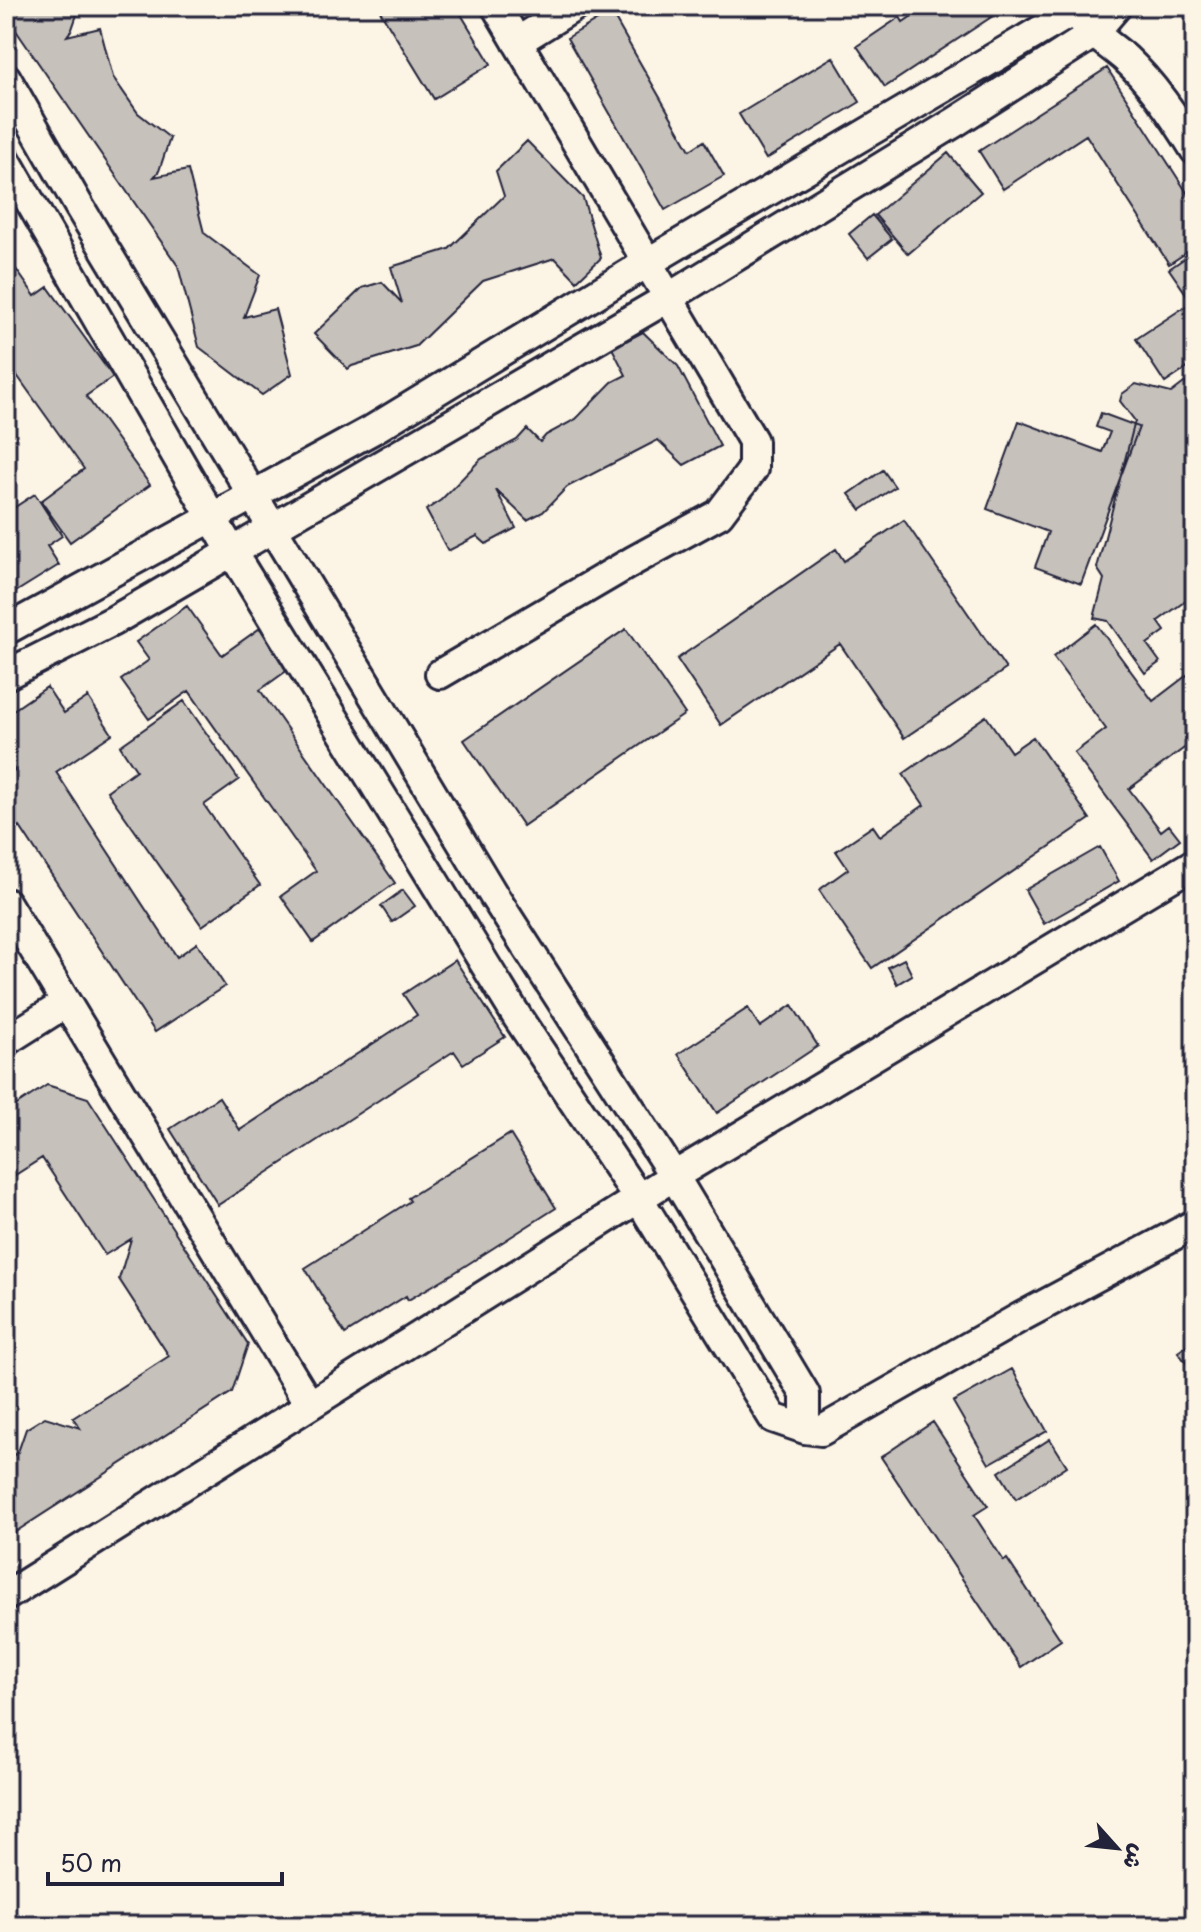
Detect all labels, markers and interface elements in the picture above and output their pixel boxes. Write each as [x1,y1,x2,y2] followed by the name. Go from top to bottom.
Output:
[1077,1808,1157,1888] north arrow
[48,1836,282,1886] scale bar
[1116,1839,1156,1876] text: ش
[60,1844,122,1880] text: 50 m

